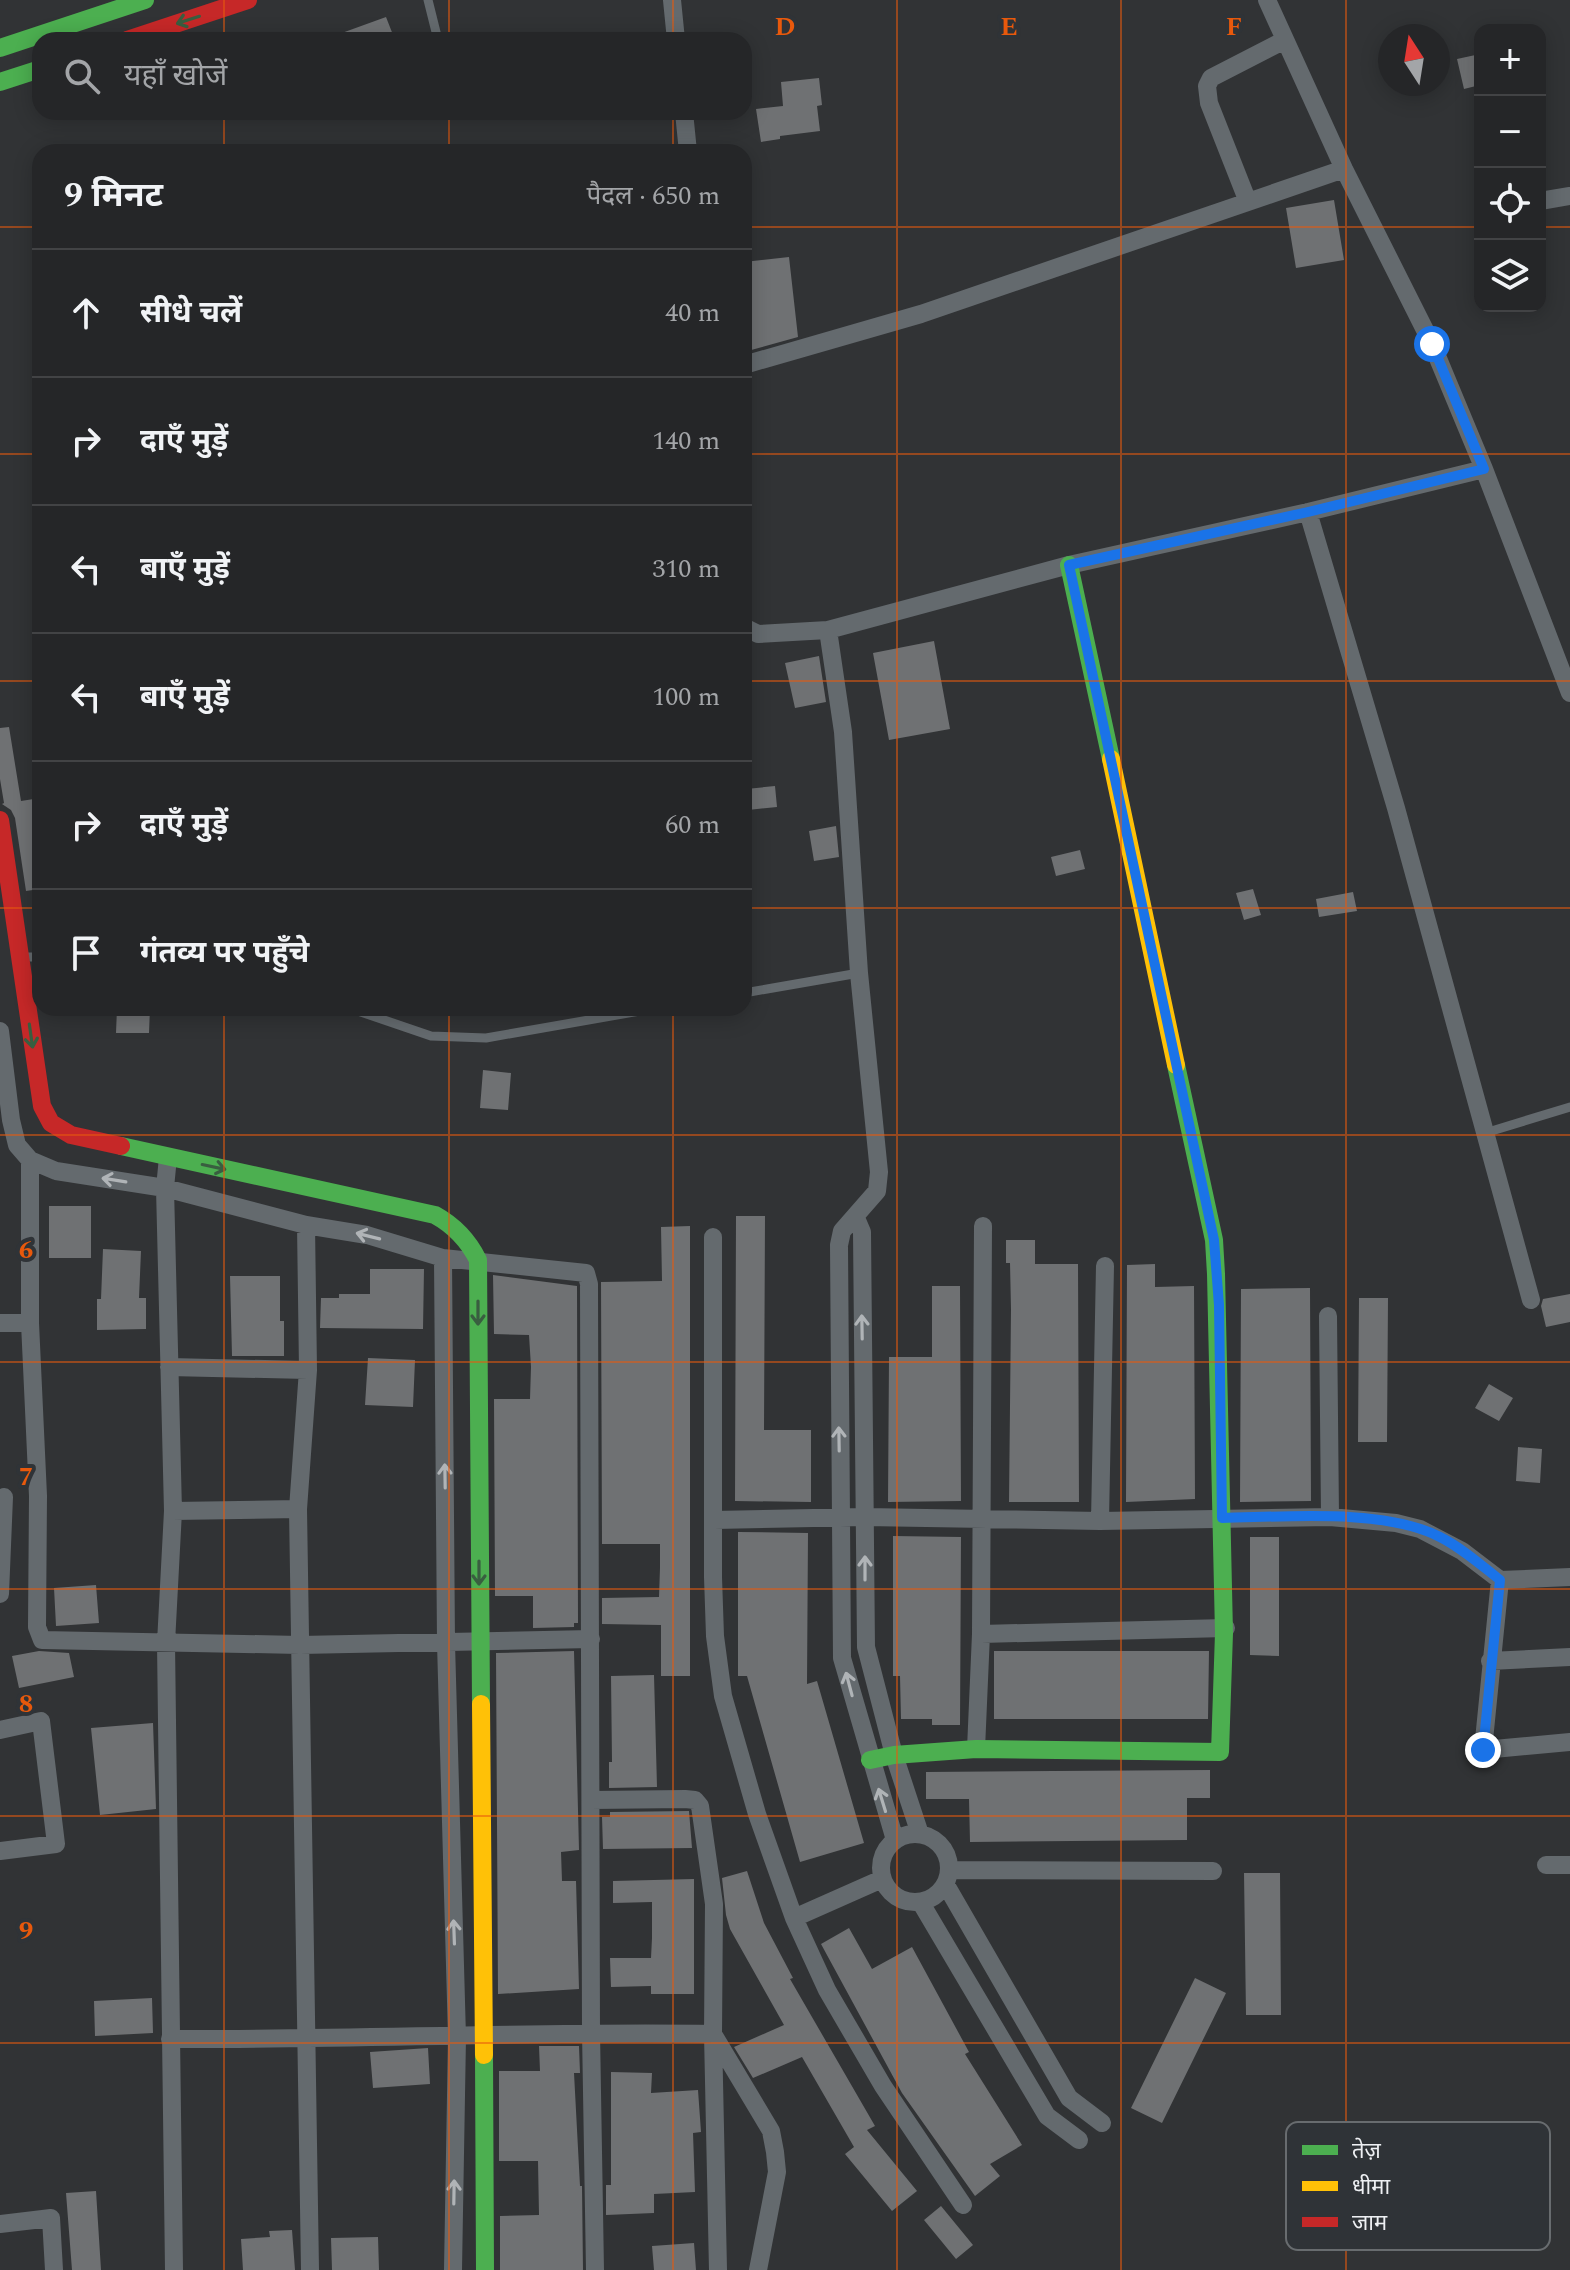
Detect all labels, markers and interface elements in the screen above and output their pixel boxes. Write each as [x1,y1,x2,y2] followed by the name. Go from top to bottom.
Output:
[775,7,795,47] text: D
[1000,7,1018,47] text: E
[1226,7,1242,47] text: F
[176,14,201,28] one-way arrow
[1378,24,1450,96] north arrow
[1474,24,1546,312] map controls
[1474,24,1546,96] button: +
[32,32,752,120] search box
[124,53,227,99] text: यहाँ खोजें
[60,54,104,98] icon: search
[1474,96,1546,168] button: −
[1474,168,1546,240] button: locate
[64,170,163,222] text: 9 मिनट
[586,176,720,216] text: पैदल · 650 m
[1474,240,1546,312] button: layers
[140,290,242,336] text: सीधे चलें
[64,291,108,335] icon: ahead
[665,293,720,333] text: 40 m
[1414,326,1450,362] route start
[140,418,228,464] text: दाएँ मुड़ें
[64,419,108,463] icon: right
[652,421,720,461] text: 140 m
[140,546,230,592] text: बाएँ मुड़ें
[64,547,108,591] icon: left
[652,549,720,589] text: 310 m
[140,674,230,720] text: बाएँ मुड़ें
[64,675,108,719] icon: left
[652,677,720,717] text: 100 m
[140,802,228,848] text: दाएँ मुड़ें
[64,803,108,847] icon: right
[665,805,720,845] text: 60 m
[140,930,309,976] text: गंतव्य पर पहुँचे
[64,931,108,975] icon: arrive
[24,1023,39,1048] one-way arrow
[201,1160,226,1175] one-way arrow
[102,1172,127,1187] one-way arrow
[355,1228,381,1243] one-way arrow
[19,1230,33,1270] text: 6
[470,1299,486,1326] one-way arrow
[854,1314,870,1341] one-way arrow
[831,1426,847,1453] one-way arrow
[19,1457,33,1497] text: 7
[437,1463,452,1490] one-way arrow
[858,1555,873,1582] one-way arrow
[472,1559,487,1586] one-way arrow
[841,1672,856,1698] one-way arrow
[19,1684,33,1724] text: 8
[1465,1732,1501,1768] route end
[874,1788,889,1813] one-way arrow
[19,1911,33,1951] text: 9
[446,1919,462,1946] one-way arrow
[1286,2122,1550,2250] legend
[1352,2135,1382,2168] text: तेज़
[1352,2171,1390,2204] text: धीमा
[446,2179,462,2206] one-way arrow
[1352,2207,1388,2240] text: जाम

